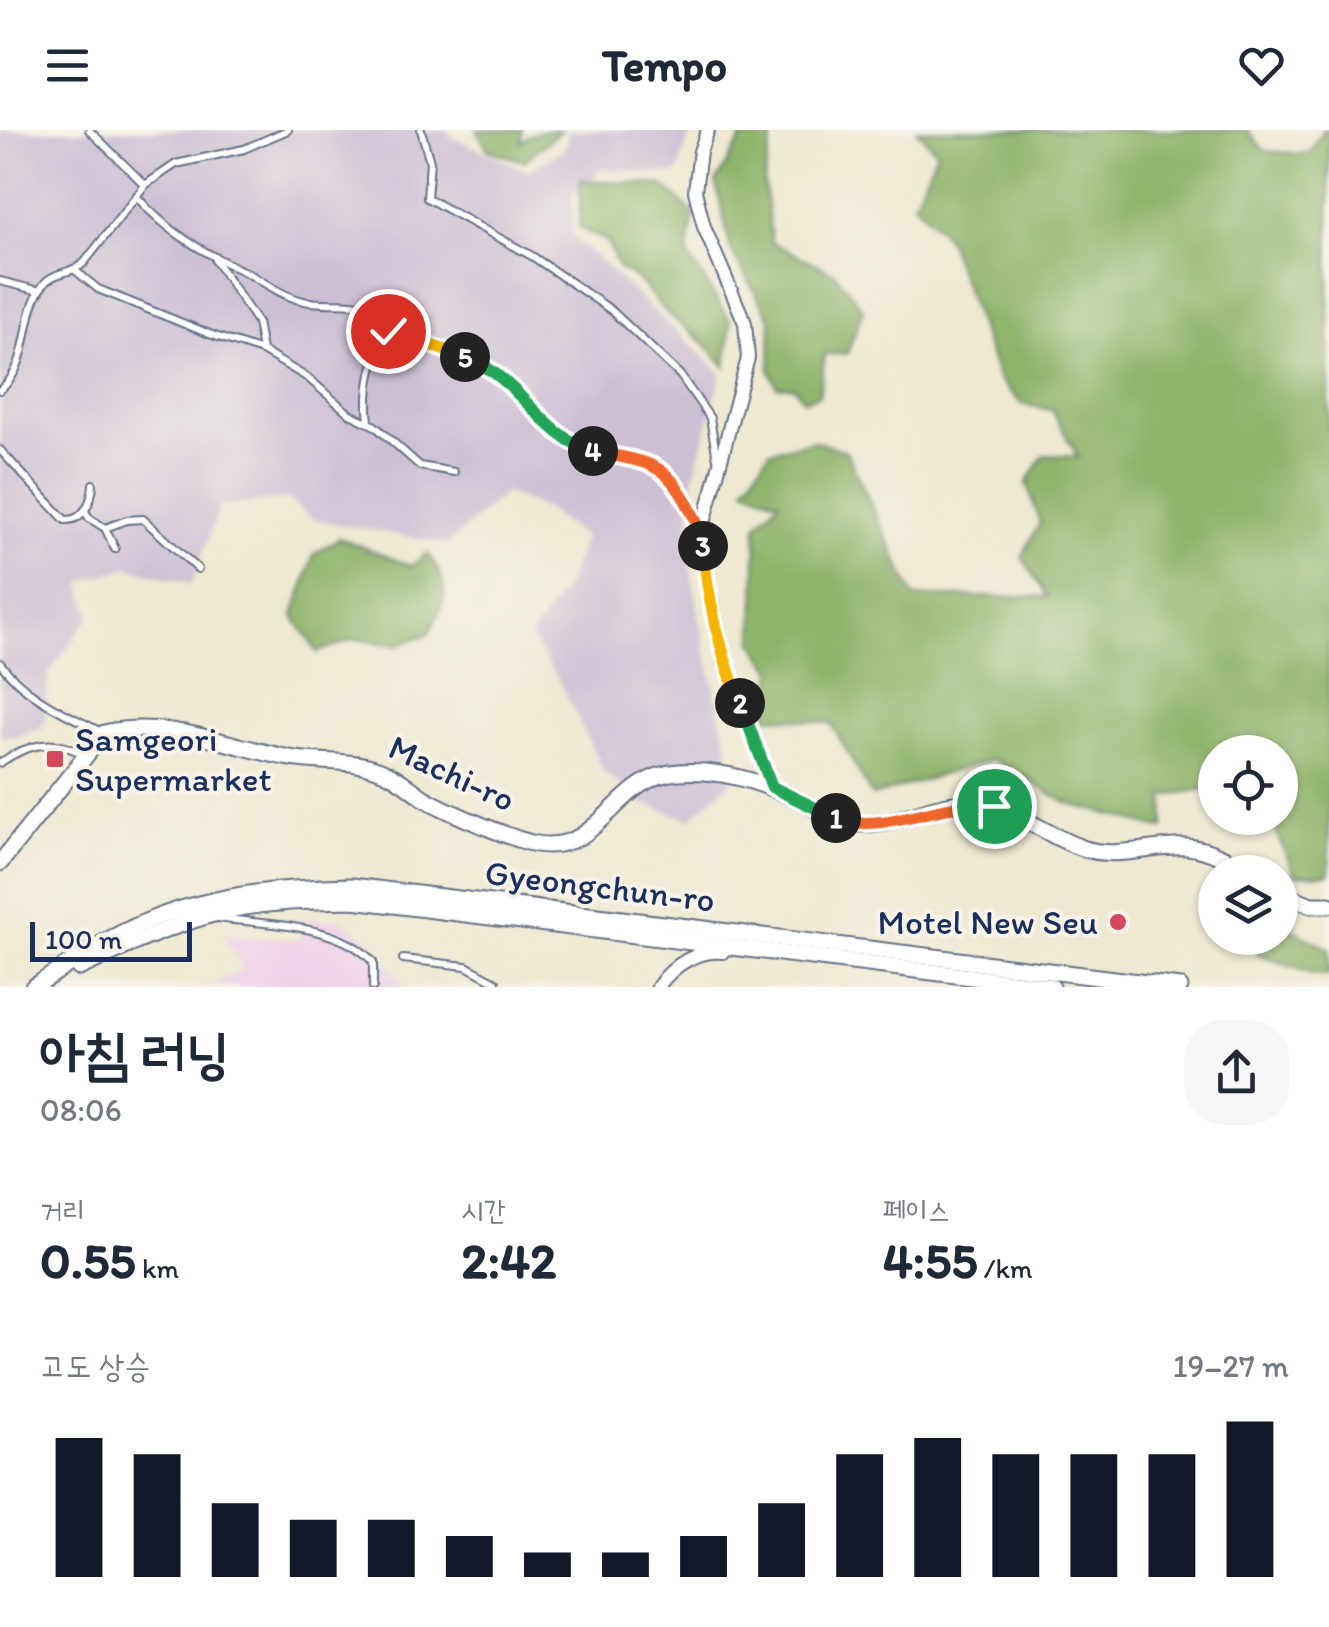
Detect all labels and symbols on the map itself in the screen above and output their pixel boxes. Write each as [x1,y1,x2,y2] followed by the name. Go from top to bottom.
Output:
[346,289,431,374] pin
[440,332,490,382] pin: 5
[568,426,618,476] pin: 4
[678,521,728,571] pin: 3
[715,678,765,728] pin: 2
[75,718,272,800] place label: Samgeori Supermarket
[382,726,522,820] street label: Machi-ro
[44,748,66,770] marker: Samgeori Supermarket
[952,764,1037,849] pin
[811,793,861,843] pin: 1
[483,851,717,921] street label: Gyeongchun-ro
[877,901,1098,943] place label: Motel New Seu
[1107,911,1129,933] marker: Motel New Seu
[30,917,192,961] scale bar

